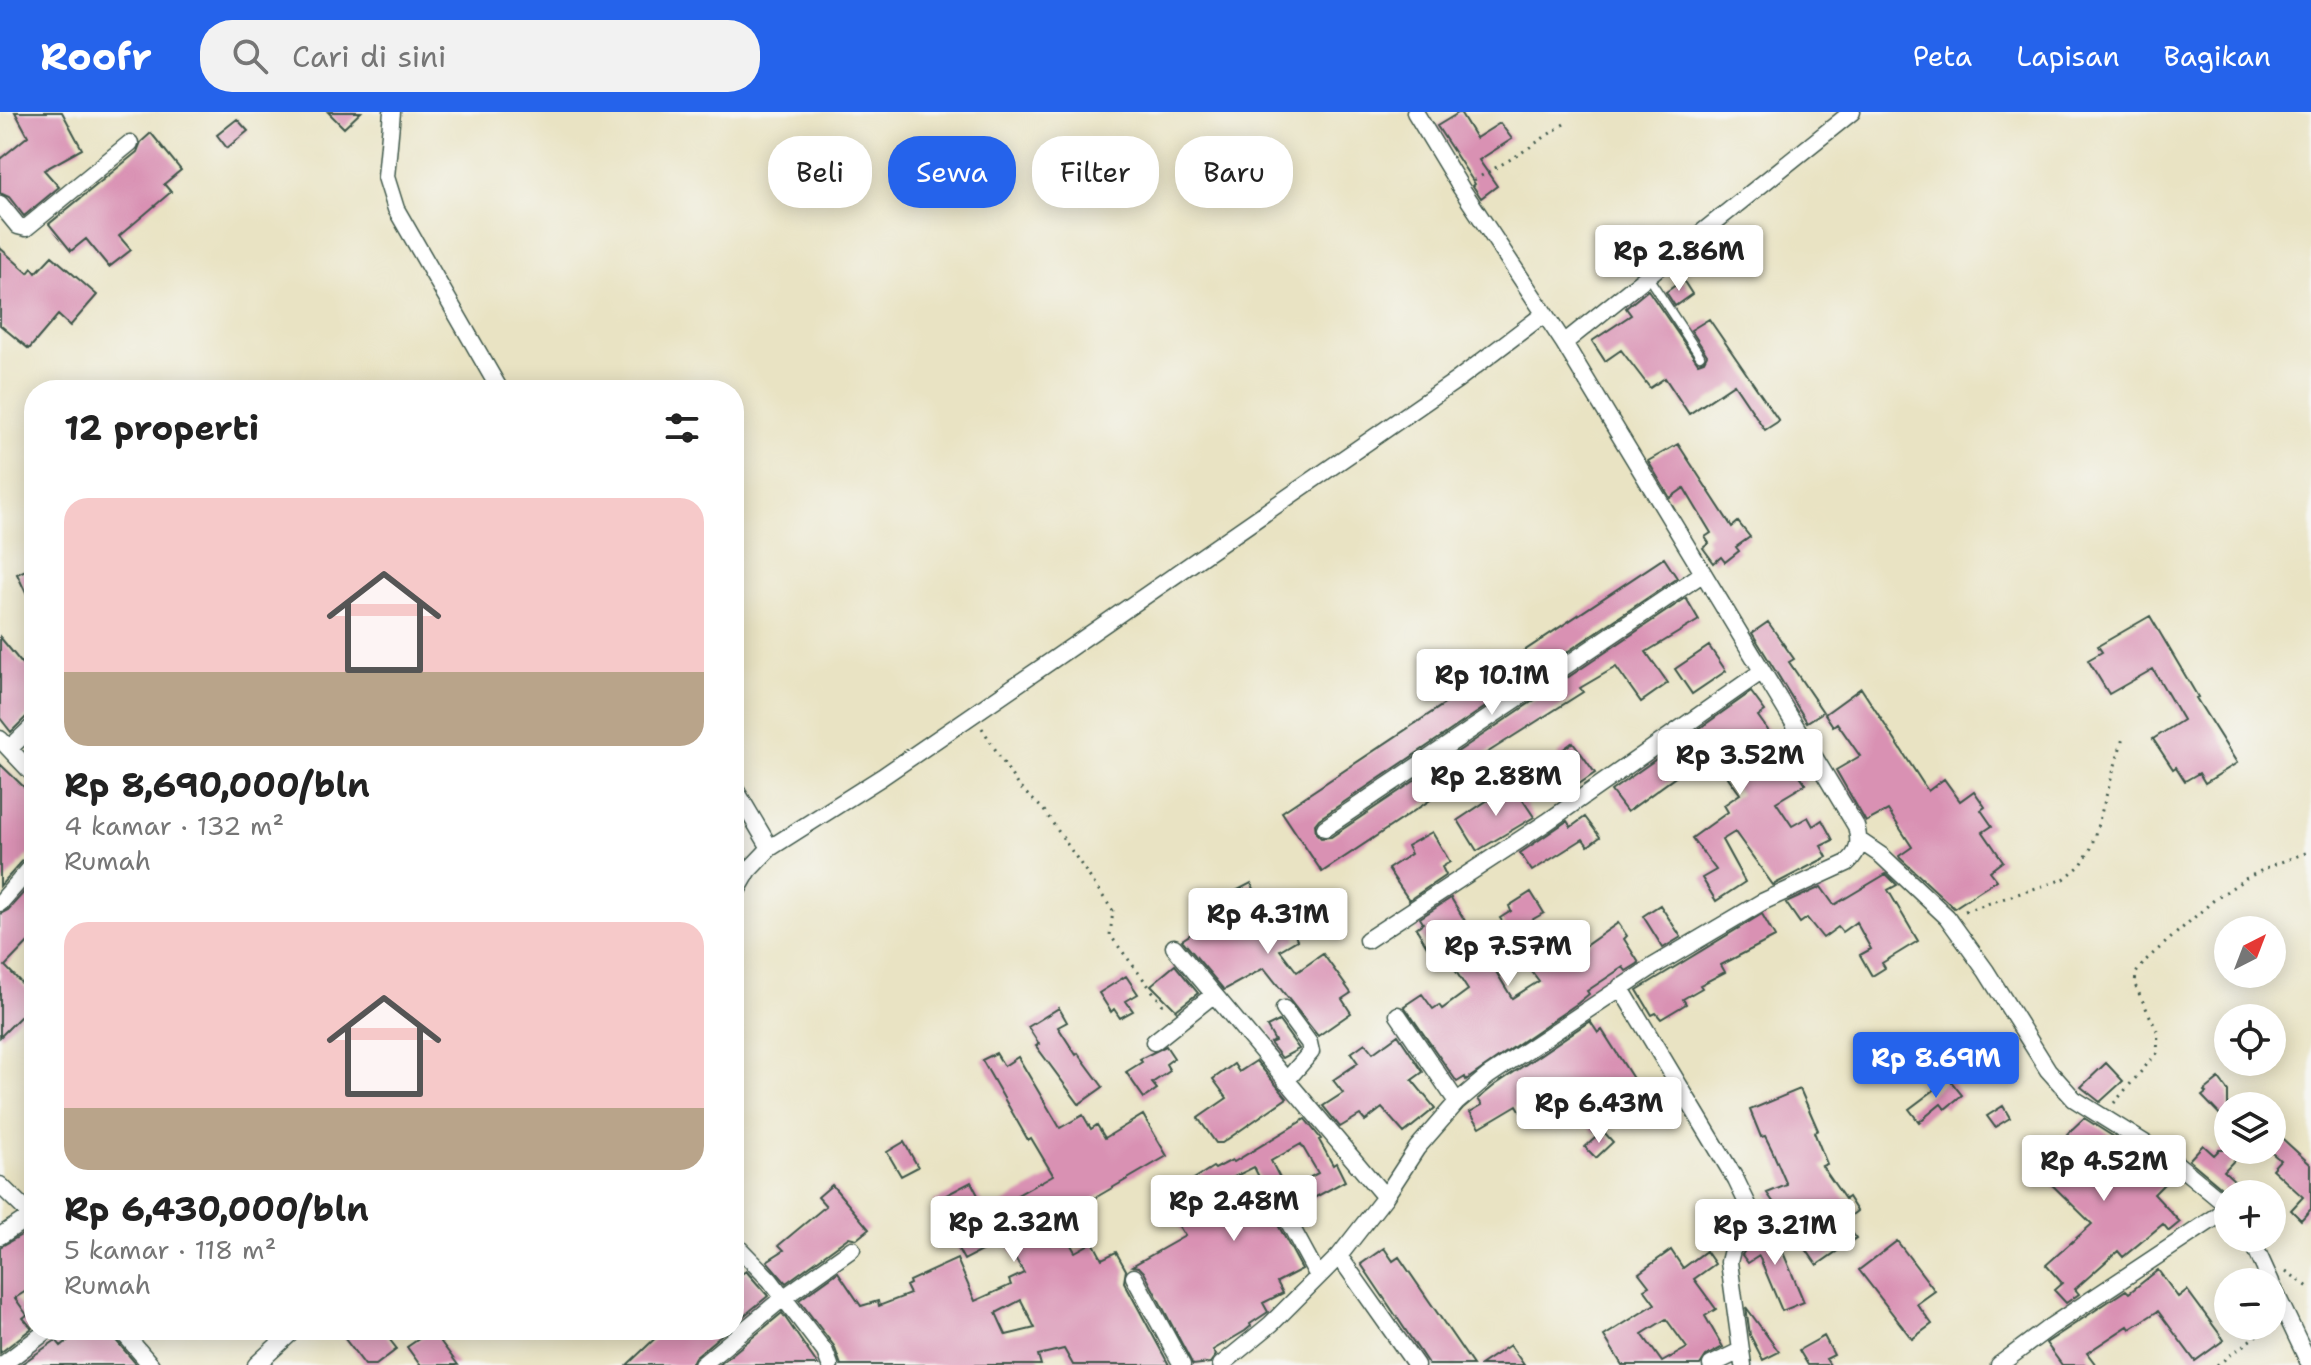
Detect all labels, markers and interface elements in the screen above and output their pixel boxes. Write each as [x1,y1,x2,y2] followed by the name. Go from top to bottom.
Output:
[200,20,760,92] search box
[40,31,152,82] text: Roofr
[228,34,272,78] icon: search
[292,36,446,77] text: Cari di sini
[1913,37,1972,75] text: Peta
[2016,37,2120,75] text: Lapisan
[2164,37,2271,75] text: Bagikan
[768,136,872,208] chip: Beli
[888,136,1016,208] chip: Sewa
[1032,136,1159,208] chip: Filter
[1175,136,1293,208] chip: Baru
[1596,225,1762,293] pin: Rp 2.86M
[1613,233,1745,268] text: Rp 2.86M
[64,405,259,451] text: 12 properti
[660,406,704,450] icon: filters
[312,550,456,694] icon: home
[1409,649,1575,717] pin: Rp 10.1M
[1435,657,1549,692] text: Rp 10.1M
[1657,729,1823,797] pin: Rp 3.52M
[1676,737,1804,772] text: Rp 3.52M
[1413,750,1579,818] pin: Rp 2.88M
[1430,758,1562,793] text: Rp 2.88M
[64,762,370,808] text: Rp 8,690,000/bln
[64,808,284,843] text: 4 kamar · 132 m²
[64,843,151,878] text: Rumah
[1185,888,1351,956] pin: Rp 4.31M
[1206,896,1330,931] text: Rp 4.31M
[2214,916,2286,988] north arrow
[2214,916,2286,1340] map controls
[1425,920,1591,988] pin: Rp 7.57M
[1444,928,1572,963] text: Rp 7.57M
[312,974,456,1118] icon: home
[2214,1004,2286,1076] button: locate
[1853,1032,2019,1100] pin: Rp 8.69M
[1871,1040,2001,1075] text: Rp 8.69M
[1516,1077,1682,1145] pin: Rp 6.43M
[1535,1085,1663,1120] text: Rp 6.43M
[2214,1092,2286,1164] button: layers
[2021,1135,2187,1203] pin: Rp 4.52M
[2040,1143,2168,1178] text: Rp 4.52M
[1151,1175,1317,1243] pin: Rp 2.48M
[2214,1180,2286,1252] button: +
[1169,1183,1299,1218] text: Rp 2.48M
[64,1186,369,1232] text: Rp 6,430,000/bln
[931,1196,1097,1264] pin: Rp 2.32M
[1692,1199,1858,1267] pin: Rp 3.21M
[949,1204,1079,1239] text: Rp 2.32M
[1713,1207,1837,1242] text: Rp 3.21M
[64,1232,276,1267] text: 5 kamar · 118 m²
[64,1267,151,1302] text: Rumah
[2214,1268,2286,1340] button: −

